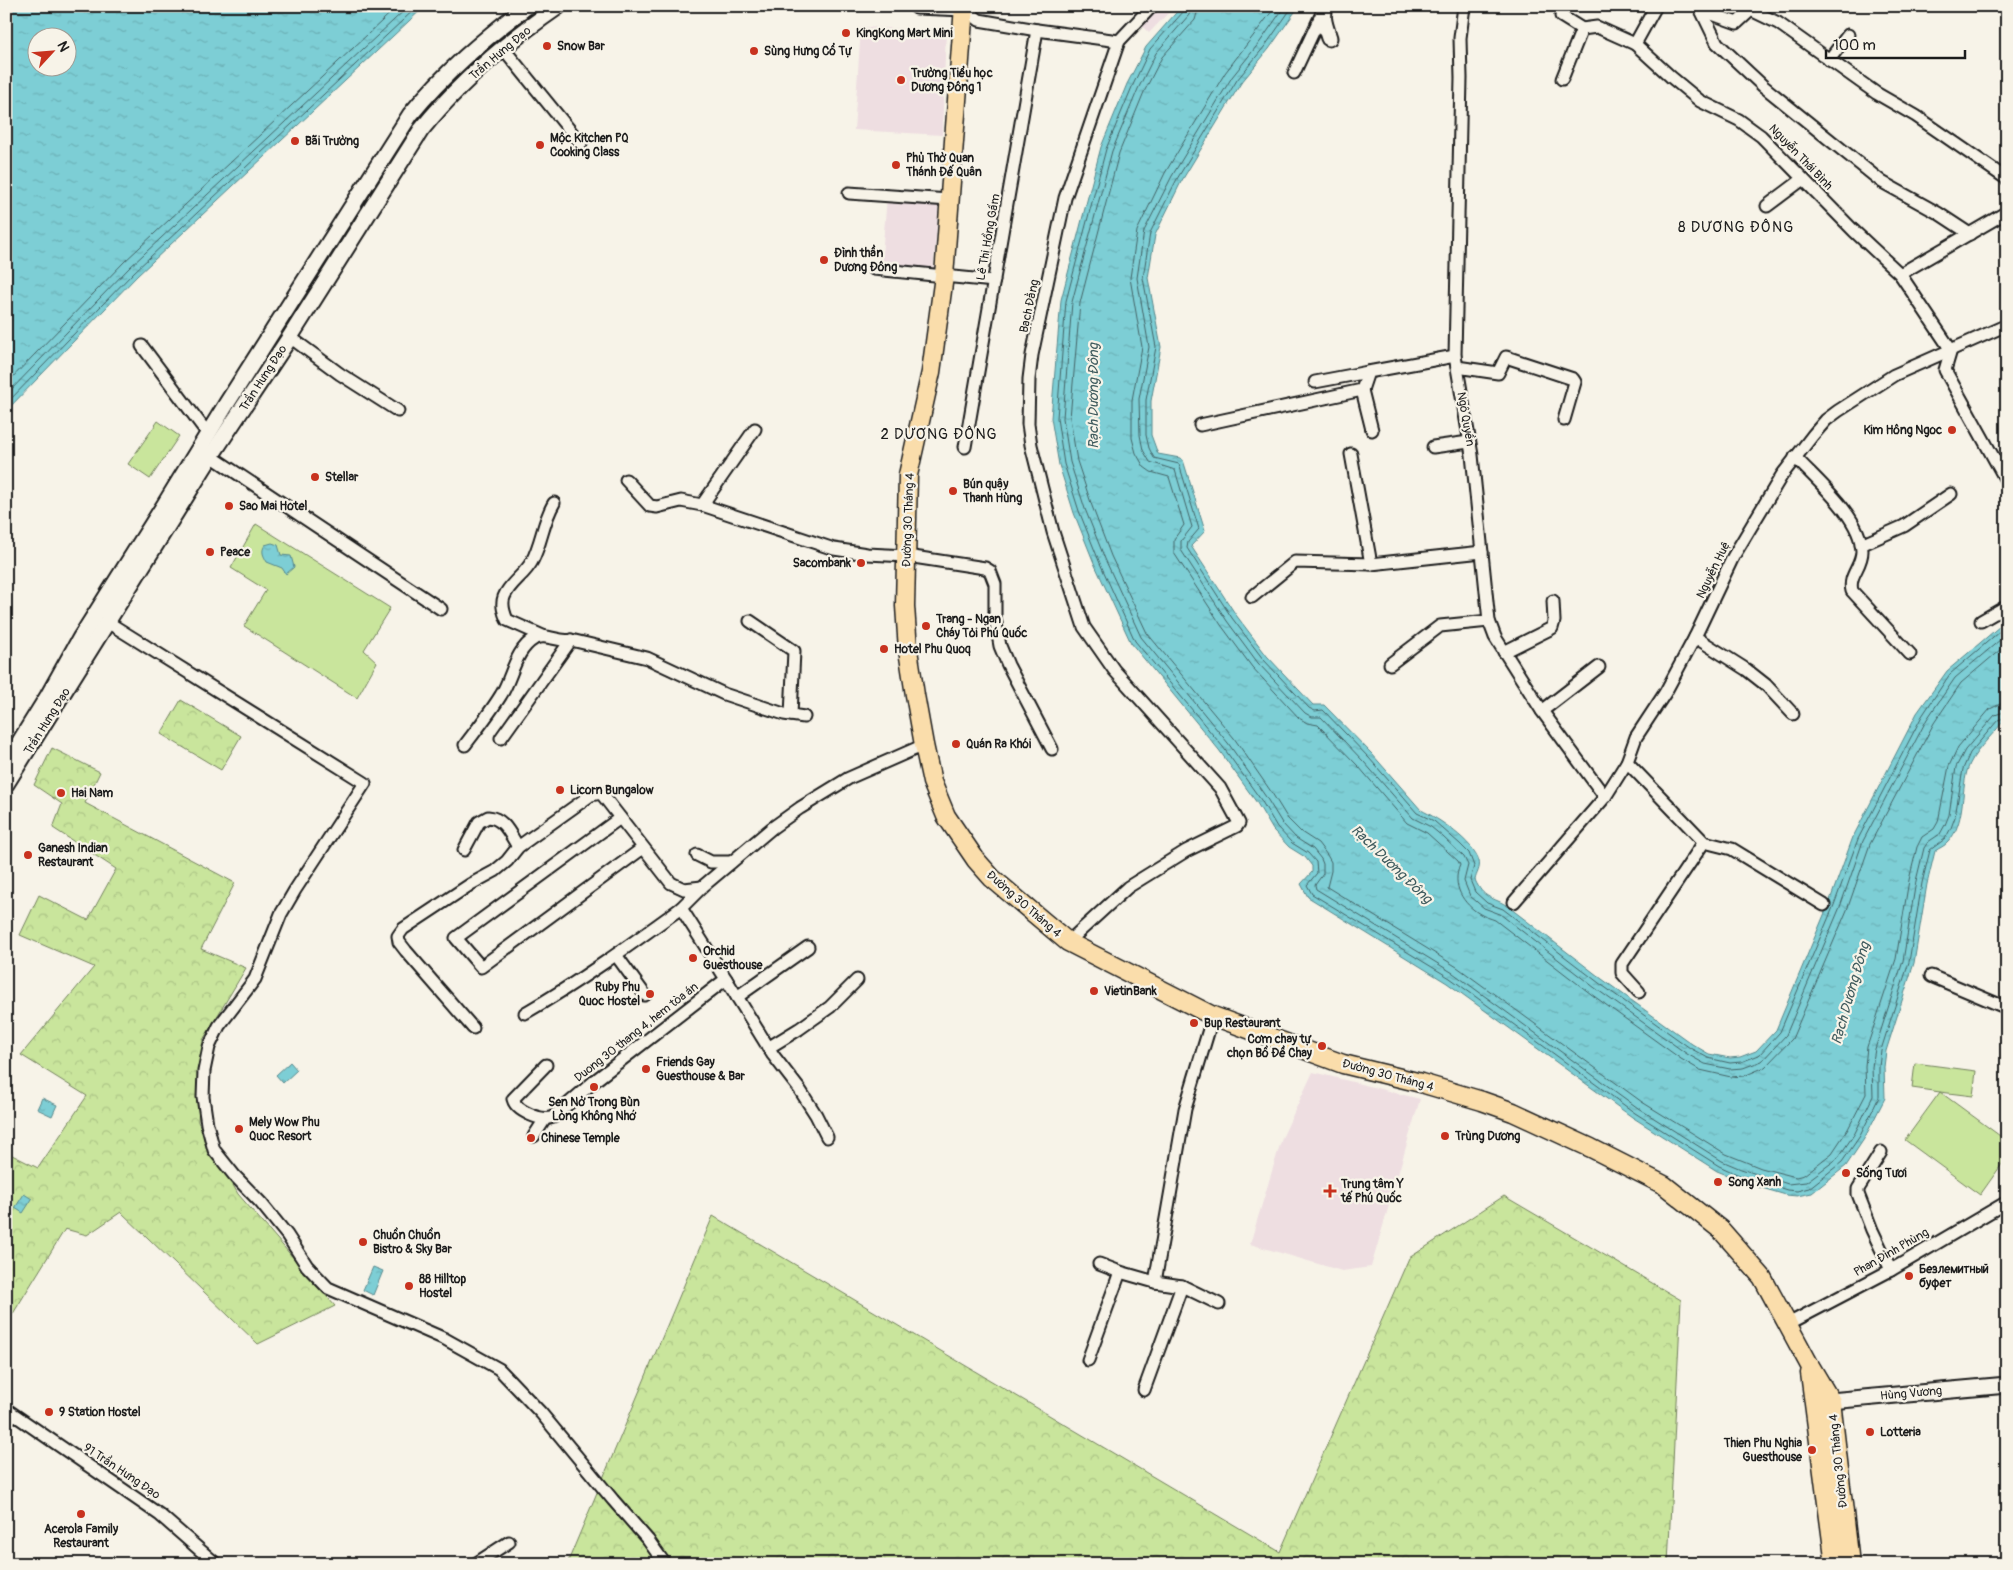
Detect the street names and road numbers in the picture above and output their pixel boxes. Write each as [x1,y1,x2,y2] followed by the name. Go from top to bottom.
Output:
[465,21,535,84] street label: Trần Hưng Đạo
[1765,121,1837,194] street label: Nguyễn Thái Bình
[972,192,1004,282] street label: Lê Thị Hồng Gấm
[1016,278,1042,334] street label: Bạch Đằng
[235,341,291,414] street label: Trần Hưng Đạo
[1453,391,1479,448] street label: Ngô Quyền
[899,473,918,567] street label: Đường 30 Tháng 4
[1692,539,1734,601] street label: Nguyễn Huệ
[19,684,74,757] street label: Trần Hưng Đạo
[983,868,1064,941] street label: Đường 30 Tháng 4
[571,979,701,1085] street label: Duong 30 thang 4, hem tòa án
[1340,1056,1435,1095] street label: Đường 30 Tháng 4
[1851,1225,1931,1280] street label: Phan Đình Phùng
[1879,1383,1943,1404] street label: Hùng Vương
[1826,1413,1851,1509] street label: Đường 30 Tháng 4
[80,1439,165,1503] street label: 91 Trần Hưng Đạo

